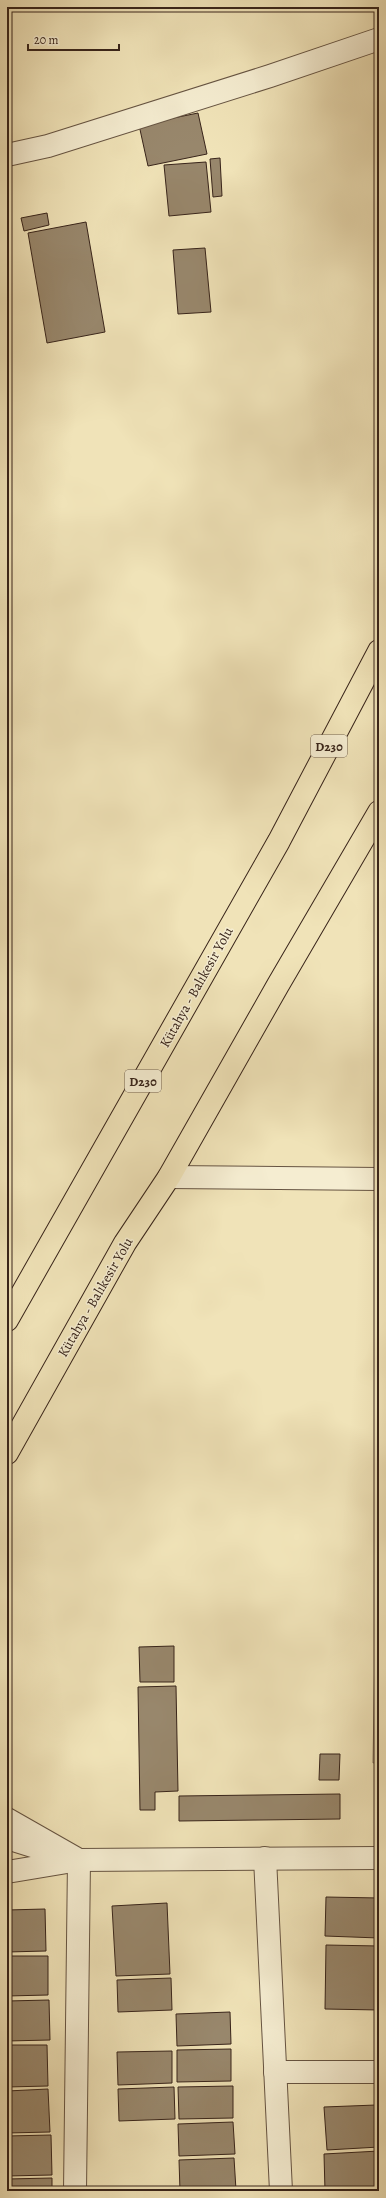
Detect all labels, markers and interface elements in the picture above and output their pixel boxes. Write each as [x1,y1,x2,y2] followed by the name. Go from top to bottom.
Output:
[28,26,119,52] scale bar
[34,32,58,48] text: 20 m
[311,735,347,757] road number: D230
[155,923,238,1051] street label: Kütahya - Balıkesir Yolu
[125,1070,161,1092] road number: D230
[53,1234,138,1361] street label: Kütahya - Balıkesir Yolu

